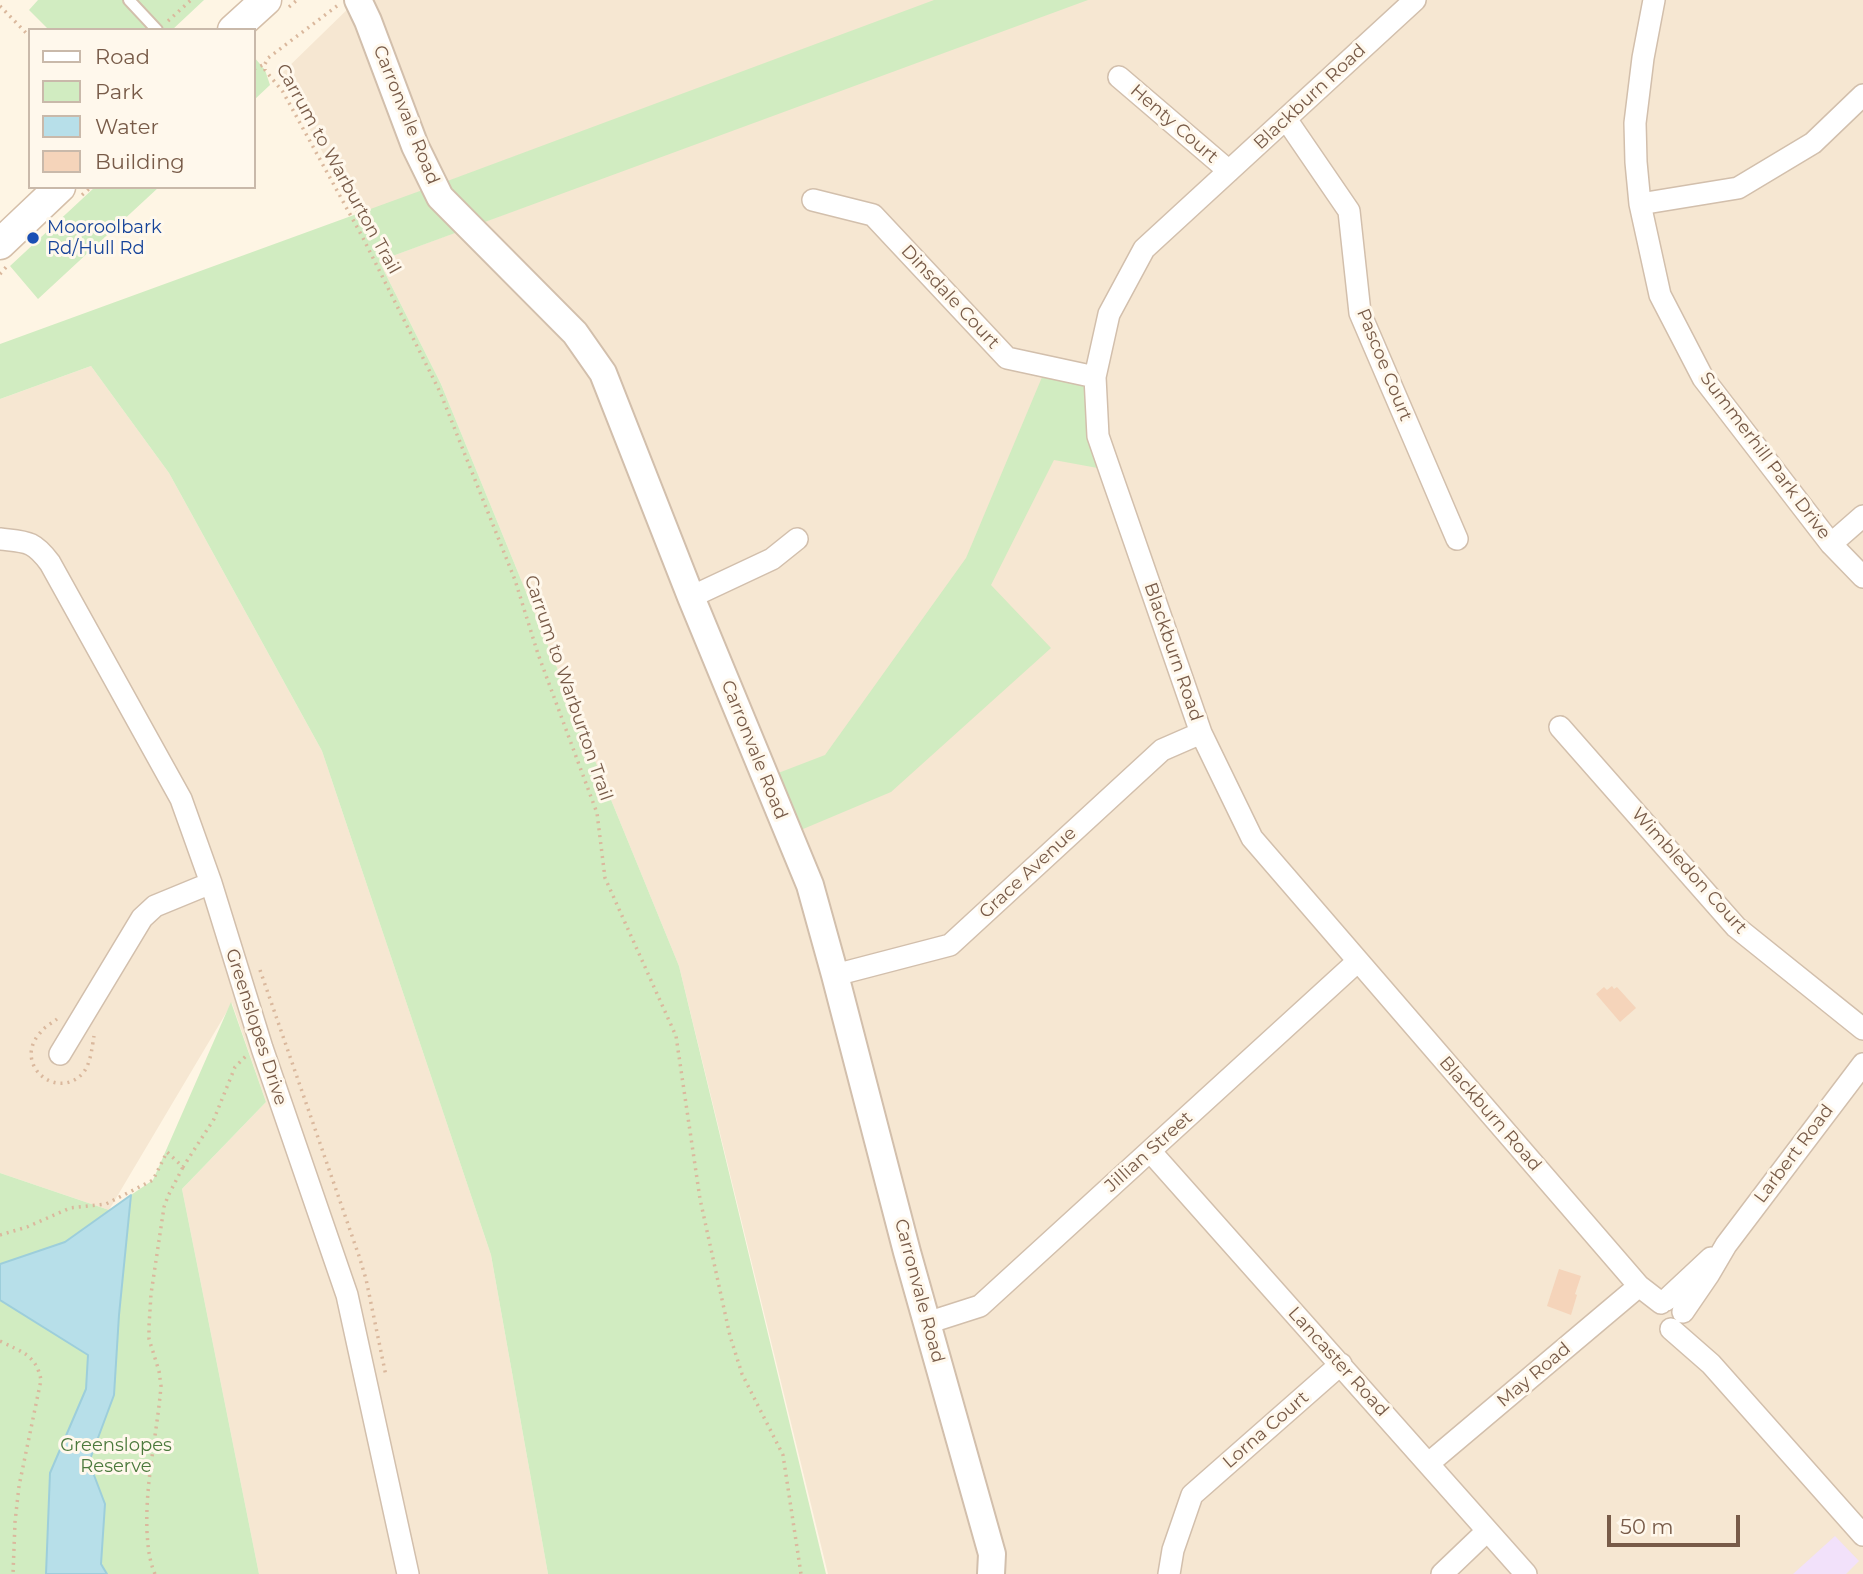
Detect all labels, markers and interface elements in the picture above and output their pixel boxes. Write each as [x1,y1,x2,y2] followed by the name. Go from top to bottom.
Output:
[28,28,256,189] legend
[1250,40,1370,154] street label: Blackburn Road
[368,42,444,188] street label: Carronvale Road
[95,44,150,69] text: Road
[271,60,405,278] street label: Carrum to Warburton Trail
[95,79,143,104] text: Park
[1126,80,1222,168] street label: Henty Court
[95,114,159,139] text: Water
[95,149,185,174] text: Building
[47,217,162,260] place label: Mooroolbark Rd/Hull Rd
[25,230,41,246] marker: Mooroolbark Rd/Hull Rd
[896,240,1004,354] street label: Dinsdale Court
[1352,306,1416,424] street label: Pascoe Court
[1695,368,1835,544] street label: Summerhill Park Drive
[519,572,617,804] street label: Carrum to Warburton Trail
[1139,580,1207,724] street label: Blackburn Road
[716,677,792,823] street label: Carronvale Road
[1627,803,1751,939] street label: Wimbledon Court
[975,823,1081,923] street label: Grace Avenue
[220,946,292,1108] street label: Greenslopes Drive
[1434,1052,1546,1176] street label: Blackburn Road
[1750,1100,1838,1208] street label: Larbert Road
[1101,1107,1197,1197] street label: Jillian Street
[889,1217,949,1365] street label: Carronvale Road
[1283,1303,1393,1421] street label: Lancaster Road
[1493,1338,1575,1412] street label: May Road
[1219,1387,1313,1473] street label: Lorna Court
[60,1435,172,1478] park label: Greenslopes Reserve
[1611,1500,1744,1544] scale bar
[1620,1514,1674,1539] text: 50 m

